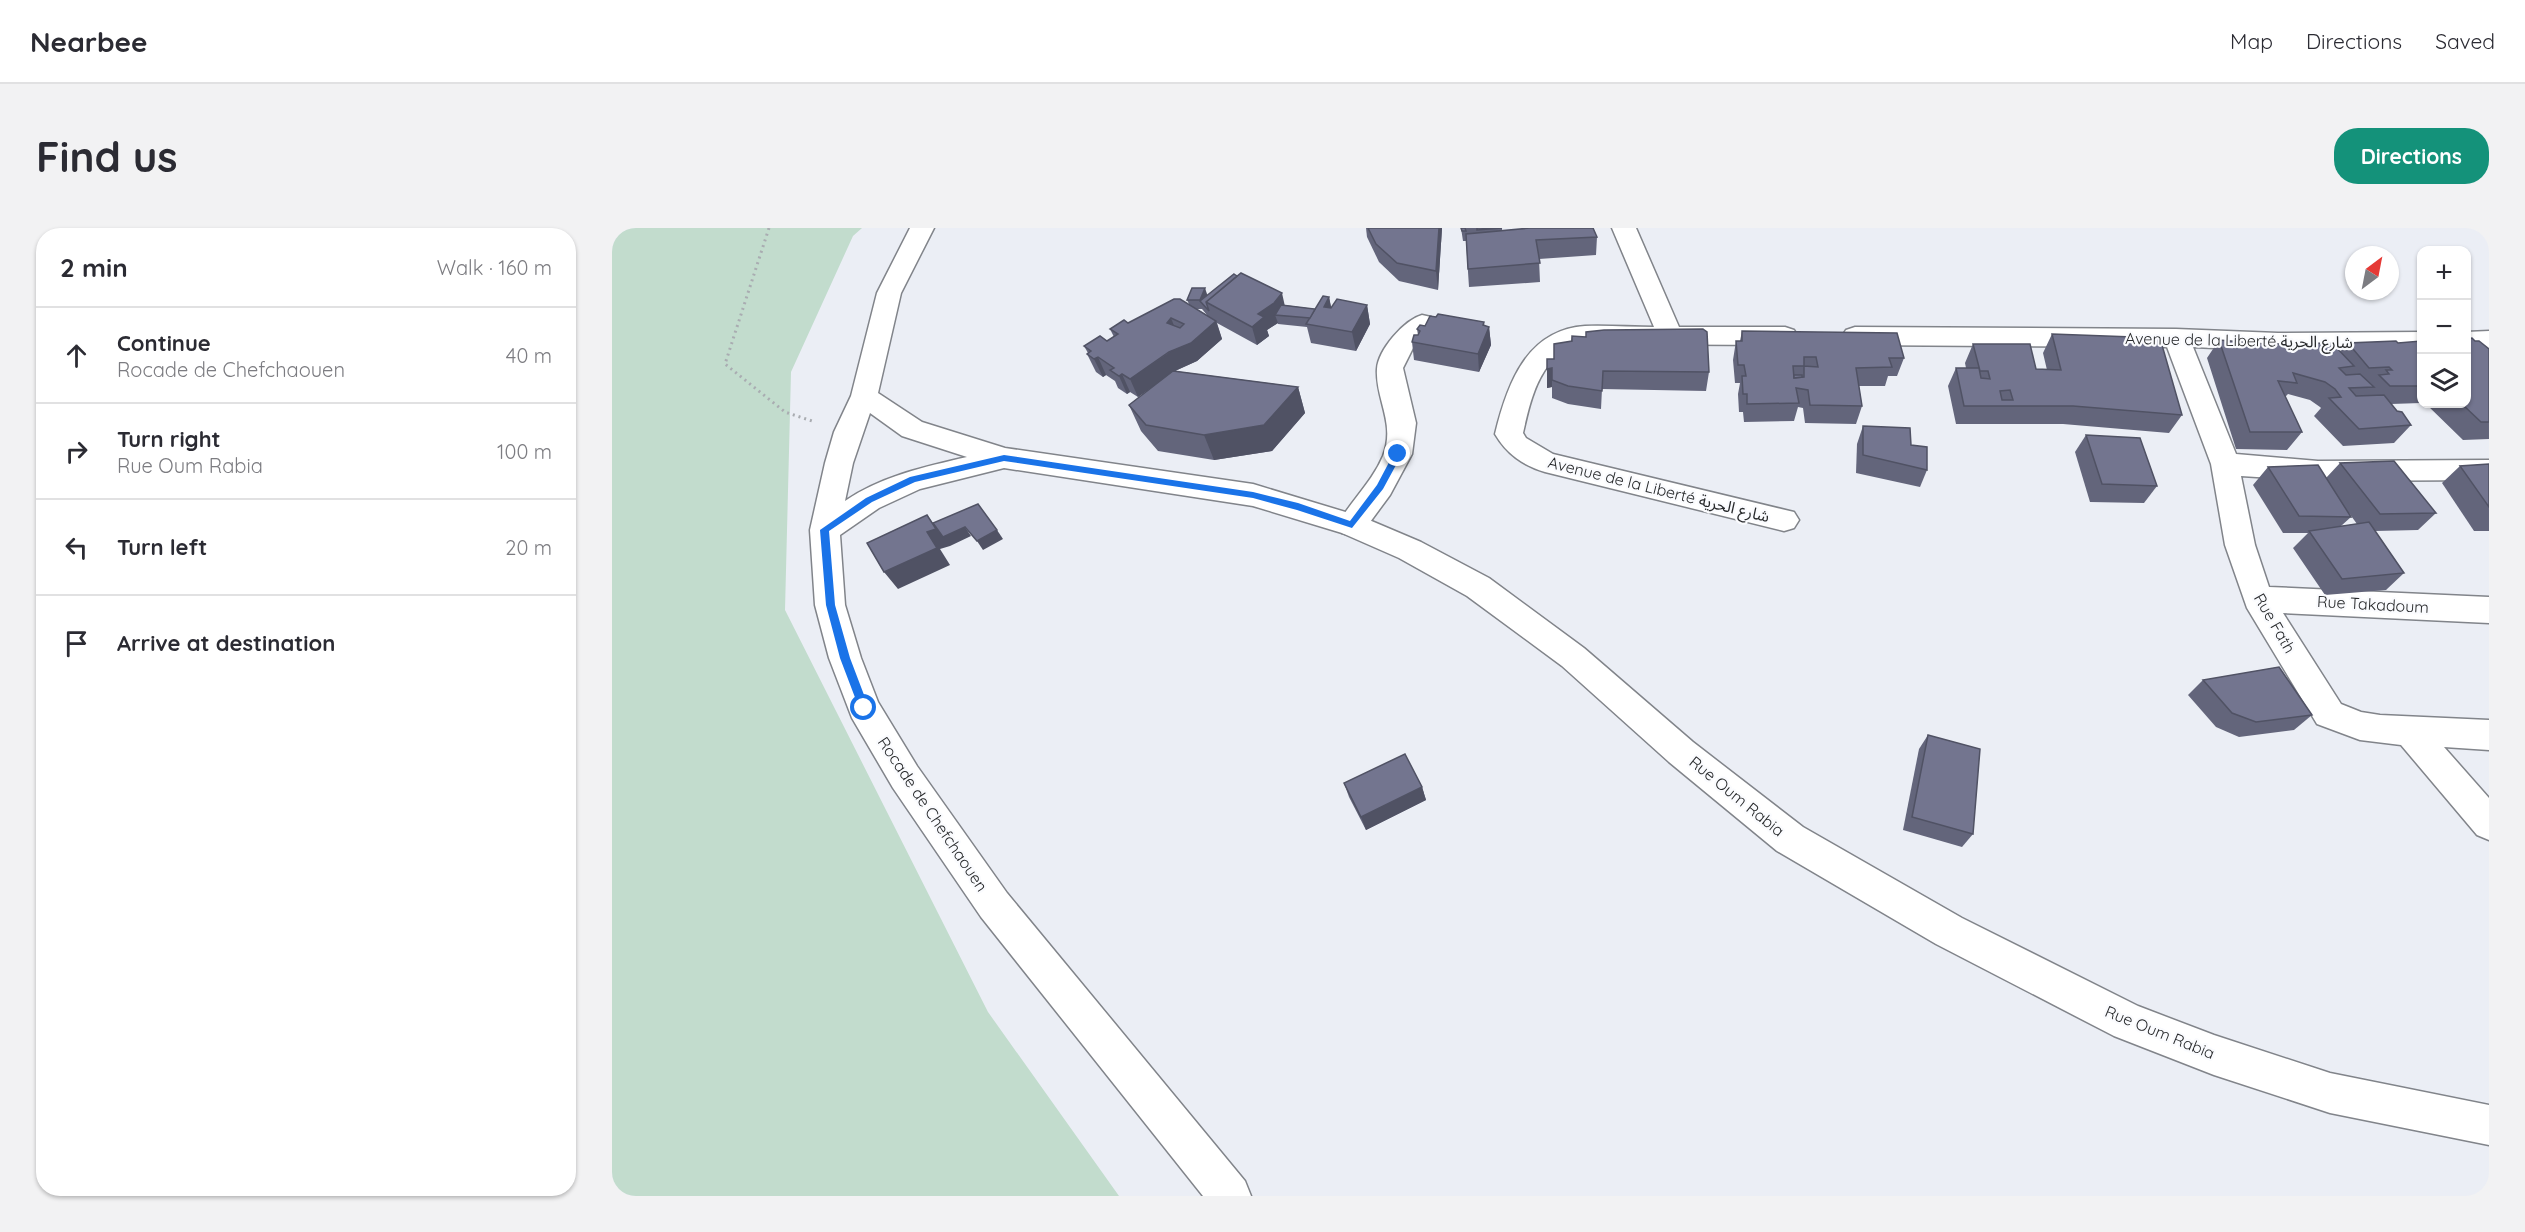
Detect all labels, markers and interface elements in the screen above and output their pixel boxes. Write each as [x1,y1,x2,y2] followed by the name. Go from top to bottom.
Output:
[30,24,148,59] text: Nearbee
[2230,28,2273,54] text: Map
[2306,28,2402,54] text: Directions
[2435,28,2495,54] text: Saved
[2334,128,2489,184] button: Directions
[36,130,178,183] text: Find us
[2345,246,2399,300] north arrow
[2417,246,2471,408] map controls
[2417,246,2471,300] button: +
[60,251,128,284] text: 2 min
[437,255,552,280] text: Walk · 160 m
[2417,300,2471,354] button: −
[2125,328,2353,355] street label: Avenue de la Liberté شارع الحرية
[117,329,211,357] text: Continue
[60,339,93,372] icon: ahead
[506,343,552,368] text: 40 m
[2417,354,2471,408] button: layers
[117,357,345,382] text: Rocade de Chefchaouen
[117,425,221,453] text: Turn right
[60,435,93,468] icon: right
[497,439,552,464] text: 100 m
[1384,440,1410,466] route end
[1545,452,1772,529] street label: Avenue de la Liberté شارع الحرية
[117,453,263,478] text: Rue Oum Rabia
[60,531,93,564] icon: left
[117,533,207,561] text: Turn left
[505,535,552,560] text: 20 m
[2250,589,2300,657] street label: Rue Fath
[2317,591,2429,617] street label: Rue Takadoum
[60,627,93,660] icon: arrive
[117,629,335,657] text: Arrive at destination
[850,694,876,720] route start
[874,733,992,895] street label: Rocade de Chefchaouen
[1685,752,1789,840] street label: Rue Oum Rabia
[2102,1001,2218,1063] street label: Rue Oum Rabia

